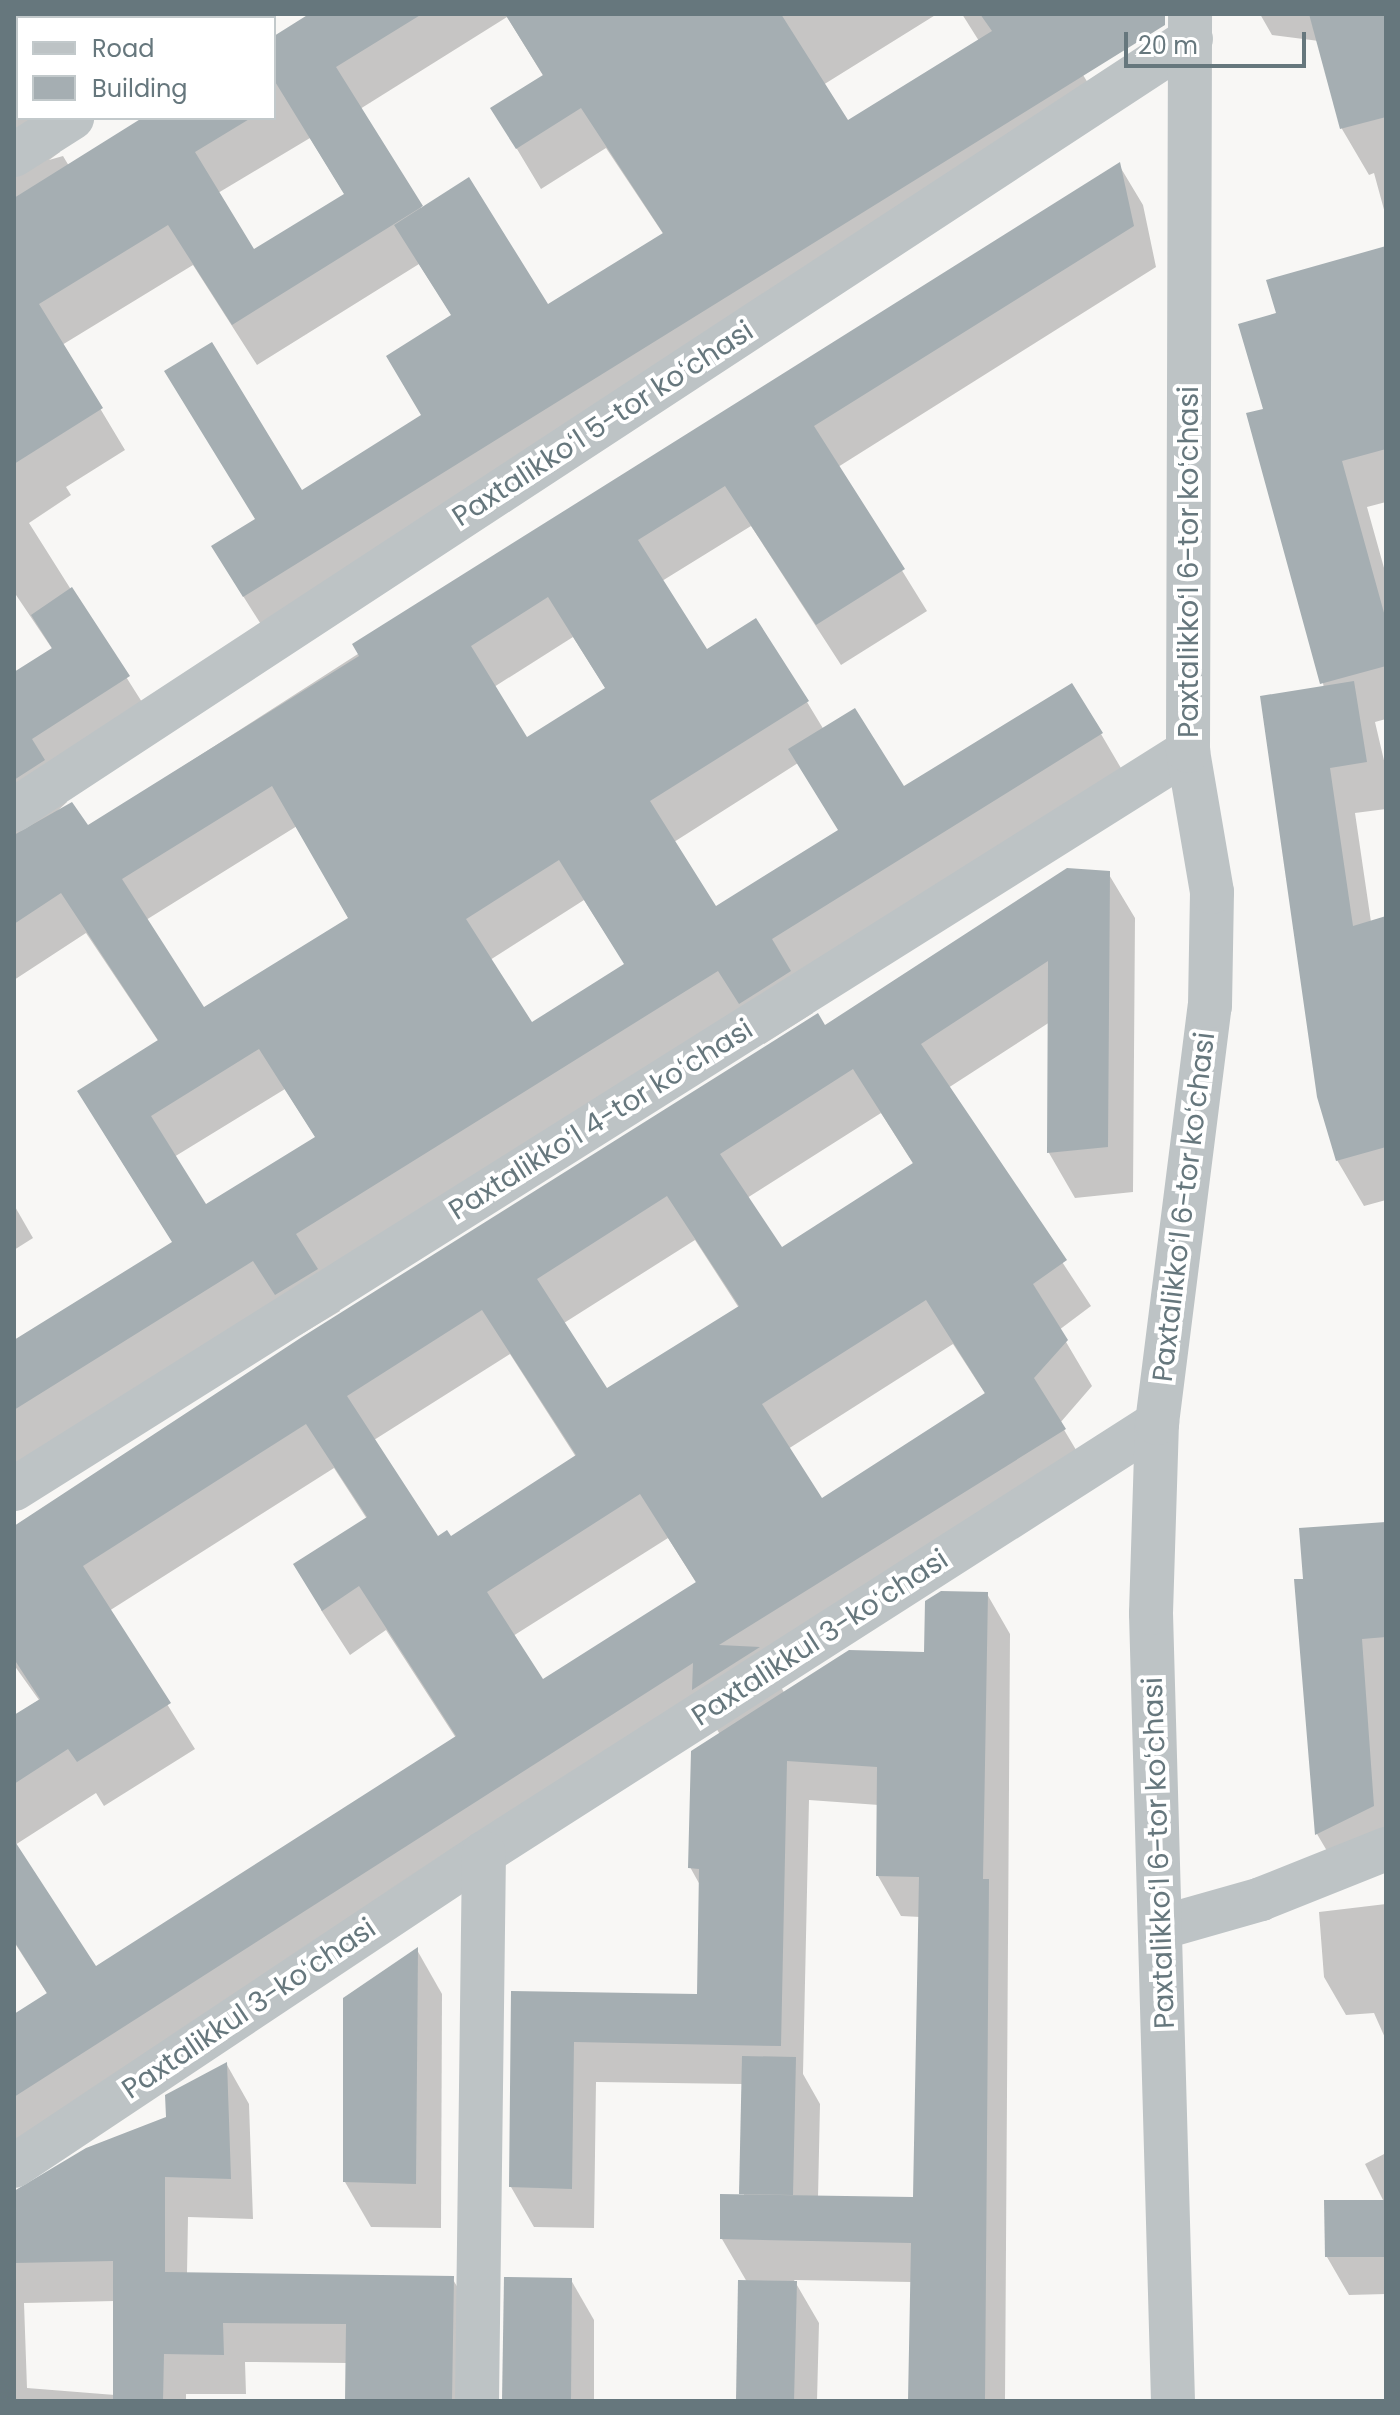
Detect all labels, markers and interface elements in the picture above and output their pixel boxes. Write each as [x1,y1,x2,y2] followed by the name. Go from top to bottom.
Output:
[16,16,276,120] legend
[1128,16,1310,66] scale bar
[1138,29,1198,62] text: 20 m
[92,32,154,65] text: Road
[92,72,188,105] text: Building
[446,314,760,534] street label: Paxtalikkoʻl 5-tor koʻchasi
[1172,386,1206,738] street label: Paxtalikkoʻl 6-tor koʻchasi
[443,1013,759,1227] street label: Paxtalikkoʻl 4-tor koʻchasi
[1146,1030,1222,1384] street label: Paxtalikkoʻl 6-tor koʻchasi
[686,1543,954,1733] street label: Paxtalikkul 3-koʻchasi
[1136,1677,1182,2029] street label: Paxtalikkoʻl 6-tor koʻchasi
[116,1912,382,2106] street label: Paxtalikkul 3-koʻchasi

